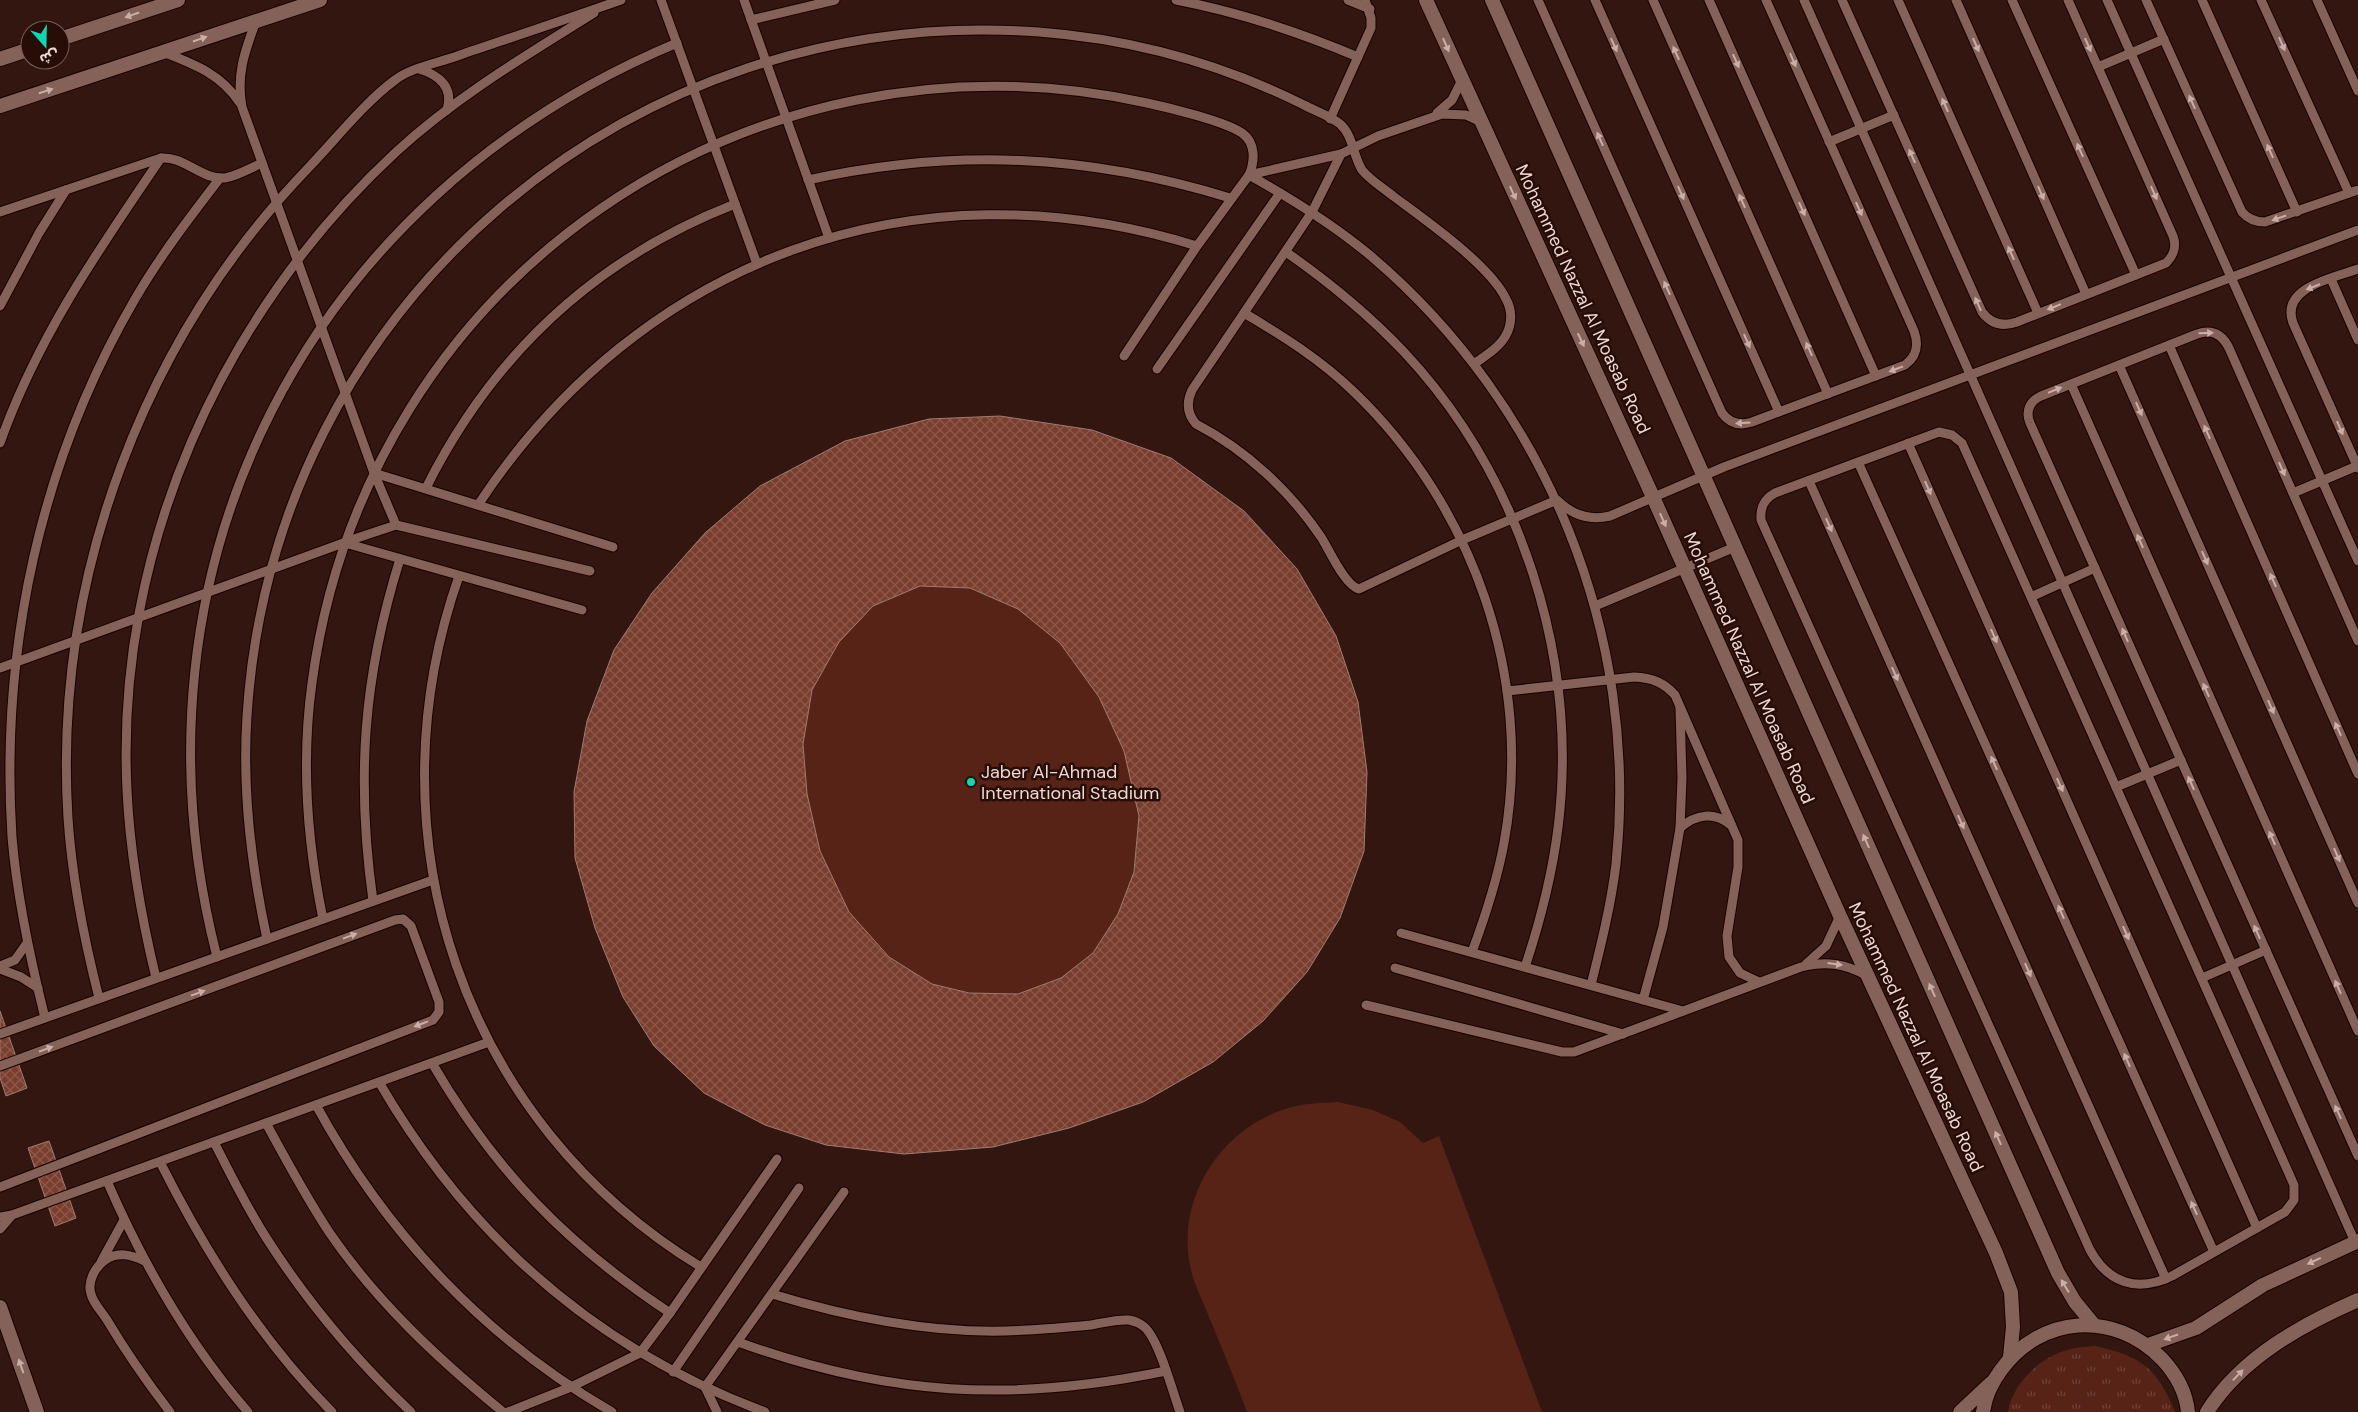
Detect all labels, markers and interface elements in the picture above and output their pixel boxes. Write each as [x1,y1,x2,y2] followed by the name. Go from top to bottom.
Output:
[124,12,139,19] one-way arrow
[20,20,70,70] north arrow
[193,35,208,42] one-way arrow
[2083,37,2092,52] one-way arrow
[2278,37,2286,51] one-way arrow
[1443,38,1451,52] one-way arrow
[1611,38,1619,52] one-way arrow
[1972,38,1980,52] one-way arrow
[37,45,62,69] text: ش
[1672,46,1680,60] one-way arrow
[1789,53,1797,67] one-way arrow
[1733,54,1741,68] one-way arrow
[39,87,54,94] one-way arrow
[2188,95,2196,109] one-way arrow
[1940,98,1948,112] one-way arrow
[1596,132,1604,146] one-way arrow
[2075,143,2083,157] one-way arrow
[2266,144,2274,158] one-way arrow
[1908,149,1916,163] one-way arrow
[1510,160,1656,438] street label: Mohammed Nazzal Al Moasab Road
[1510,186,1518,200] one-way arrow
[1677,186,1685,200] one-way arrow
[2038,186,2046,200] one-way arrow
[2150,186,2158,200] one-way arrow
[1738,194,1746,208] one-way arrow
[1798,202,1806,216] one-way arrow
[1855,202,1863,216] one-way arrow
[2271,214,2286,222] one-way arrow
[2007,246,2015,260] one-way arrow
[1662,281,1670,295] one-way arrow
[2306,283,2320,291] one-way arrow
[1974,297,1982,311] one-way arrow
[2046,303,2061,311] one-way arrow
[2199,329,2215,337] one-way arrow
[1577,333,1585,347] one-way arrow
[1743,334,1751,348] one-way arrow
[1804,342,1812,356] one-way arrow
[1888,365,1903,373] one-way arrow
[2048,386,2063,394] one-way arrow
[2135,402,2143,416] one-way arrow
[1735,419,1751,427] one-way arrow
[2336,421,2344,435] one-way arrow
[2203,425,2211,439] one-way arrow
[2279,462,2287,476] one-way arrow
[1924,481,1932,495] one-way arrow
[1659,513,1667,527] one-way arrow
[1825,518,1833,532] one-way arrow
[1678,528,1820,808] street label: Mohammed Nazzal Al Moasab Road
[2136,534,2144,548] one-way arrow
[2201,551,2209,565] one-way arrow
[2268,573,2276,587] one-way arrow
[2120,628,2128,642] one-way arrow
[1990,629,1998,643] one-way arrow
[1891,667,1899,681] one-way arrow
[2202,683,2210,697] one-way arrow
[2267,700,2275,714] one-way arrow
[2334,722,2342,736] one-way arrow
[1990,756,1998,770] one-way arrow
[981,760,1159,805] place label: Jaber Al-Ahmad International Stadium
[965,776,977,788] marker: Jaber Al-Ahmad International Stadium
[2187,776,2195,790] one-way arrow
[2056,778,2064,792] one-way arrow
[1958,815,1966,829] one-way arrow
[2268,831,2276,845] one-way arrow
[1861,834,1869,848] one-way arrow
[2333,848,2341,862] one-way arrow
[1843,898,1989,1176] street label: Mohammed Nazzal Al Moasab Road
[2056,904,2065,919] one-way arrow
[2253,925,2261,939] one-way arrow
[2122,926,2130,940] one-way arrow
[343,932,358,939] one-way arrow
[1827,960,1843,968] one-way arrow
[2024,963,2032,977] one-way arrow
[2334,980,2342,994] one-way arrow
[1927,983,1935,997] one-way arrow
[191,989,206,997] one-way arrow
[413,1020,428,1028] one-way arrow
[38,1045,53,1052] one-way arrow
[2123,1053,2131,1067] one-way arrow
[2334,1105,2342,1119] one-way arrow
[1993,1131,2001,1145] one-way arrow
[2190,1201,2198,1215] one-way arrow
[2307,1258,2321,1266] one-way arrow
[2061,1279,2070,1292] one-way arrow
[2163,1334,2178,1341] one-way arrow
[17,1358,25,1373] one-way arrow
[2232,1370,2244,1382] one-way arrow

